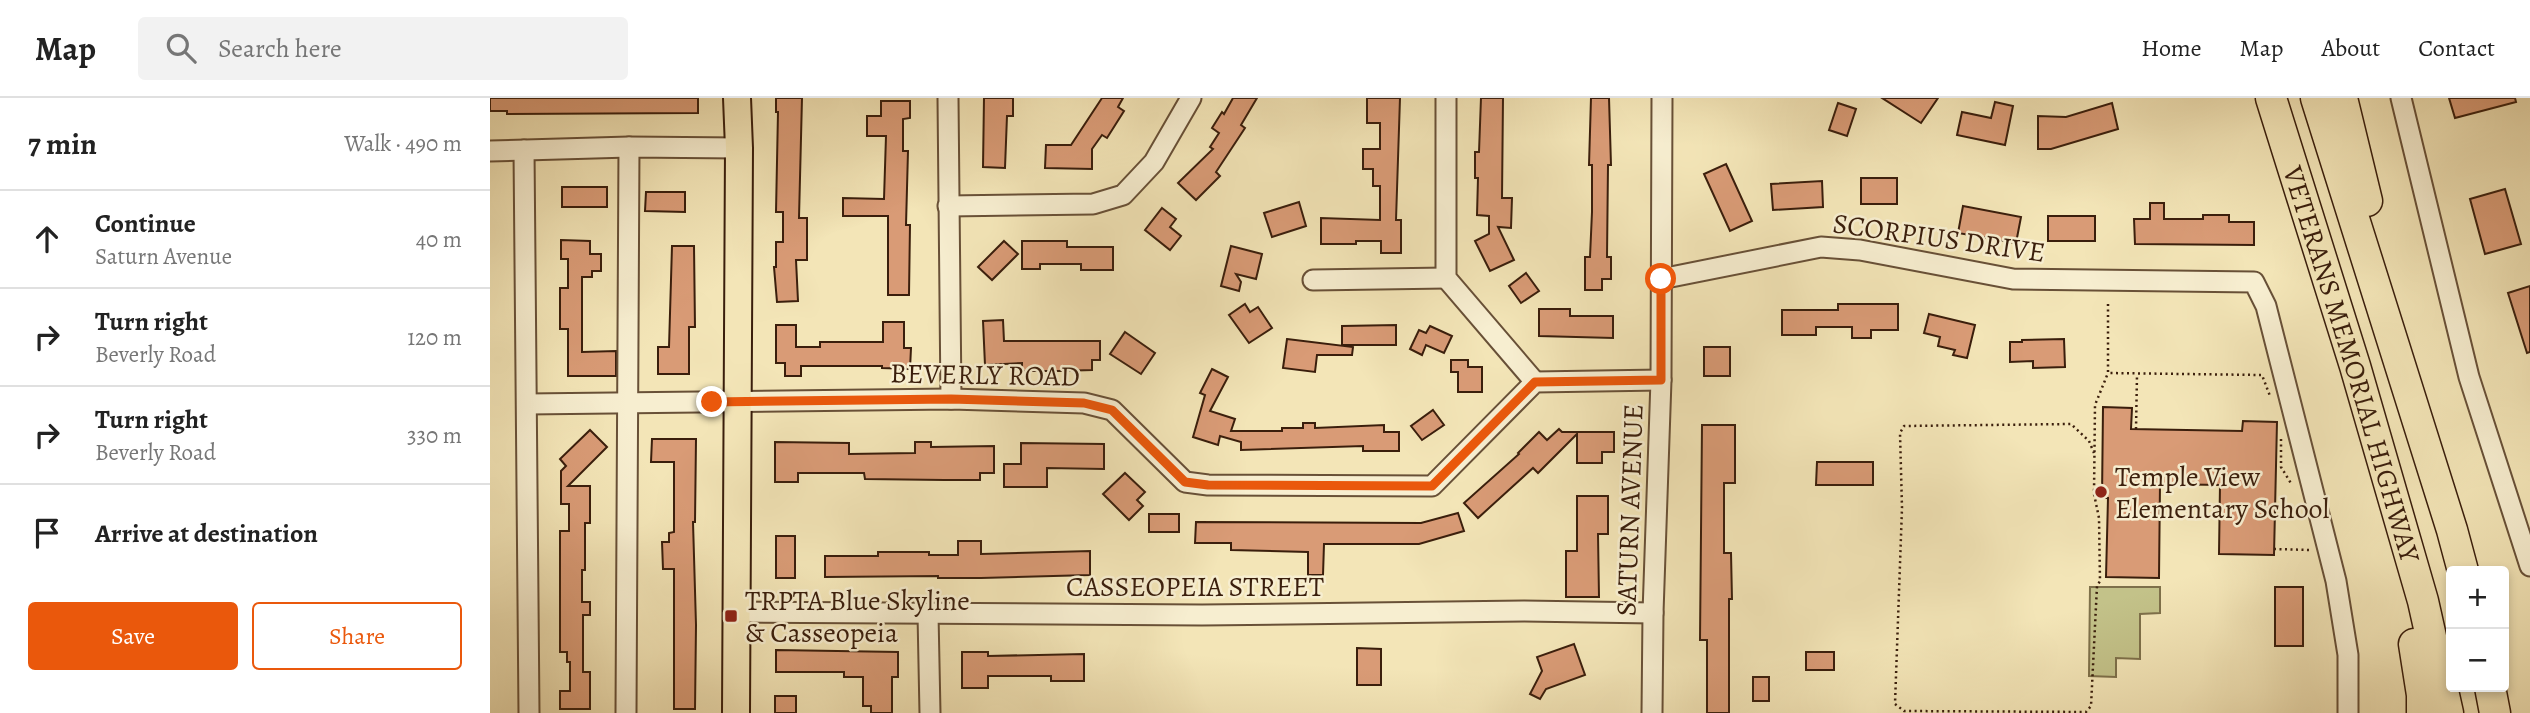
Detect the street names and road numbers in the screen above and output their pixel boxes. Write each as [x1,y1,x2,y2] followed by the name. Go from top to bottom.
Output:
[2273,160,2429,568] street label: VETERANS MEMORIAL HIGHWAY
[1830,204,2047,272] street label: SCORPIUS DRIVE
[890,354,1080,396] street label: BEVERLY ROAD
[1607,403,1653,617] street label: SATURN AVENUE
[1066,568,1324,606] street label: CASSEOPEIA STREET

